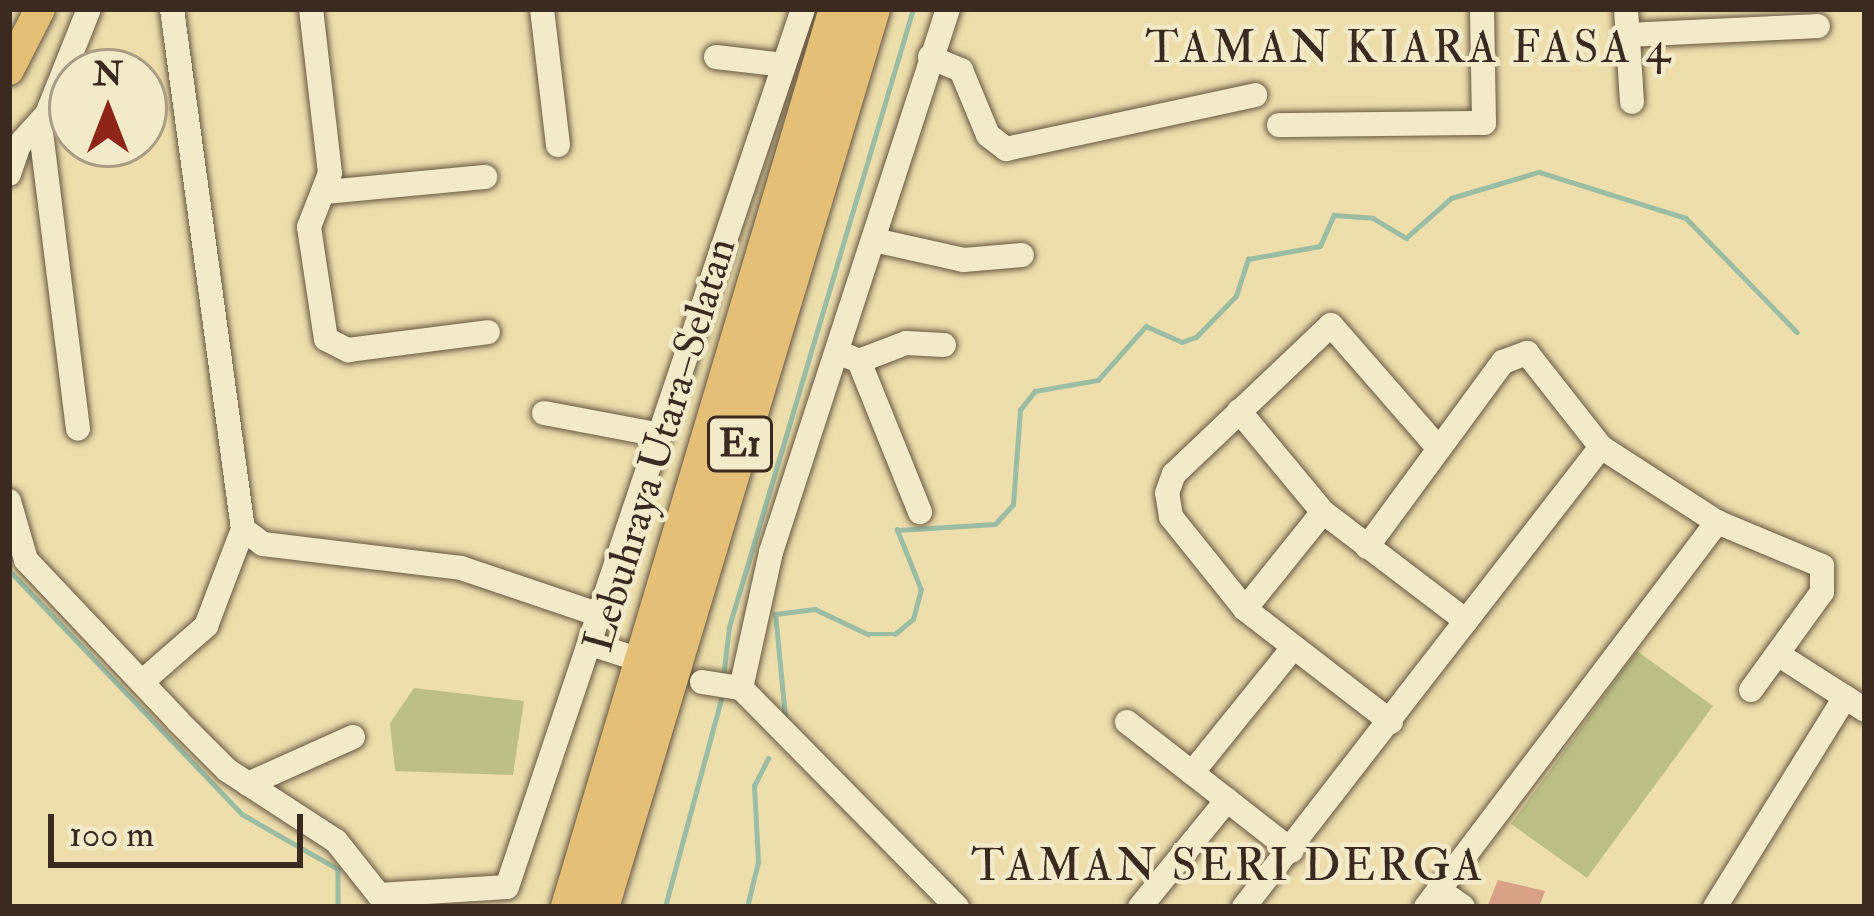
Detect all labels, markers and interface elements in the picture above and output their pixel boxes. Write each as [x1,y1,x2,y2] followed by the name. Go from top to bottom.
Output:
[1145,22,1673,76] district label: TAMAN KIARA FASA 4
[48,48,168,168] north arrow
[93,54,123,95] text: N
[573,232,747,658] street label: Lebuhraya Utara–Selatan
[704,411,776,477] road number: E1
[54,790,309,864] scale bar
[69,812,154,857] text: 100 m
[971,840,1485,894] district label: TAMAN SERI DERGA

